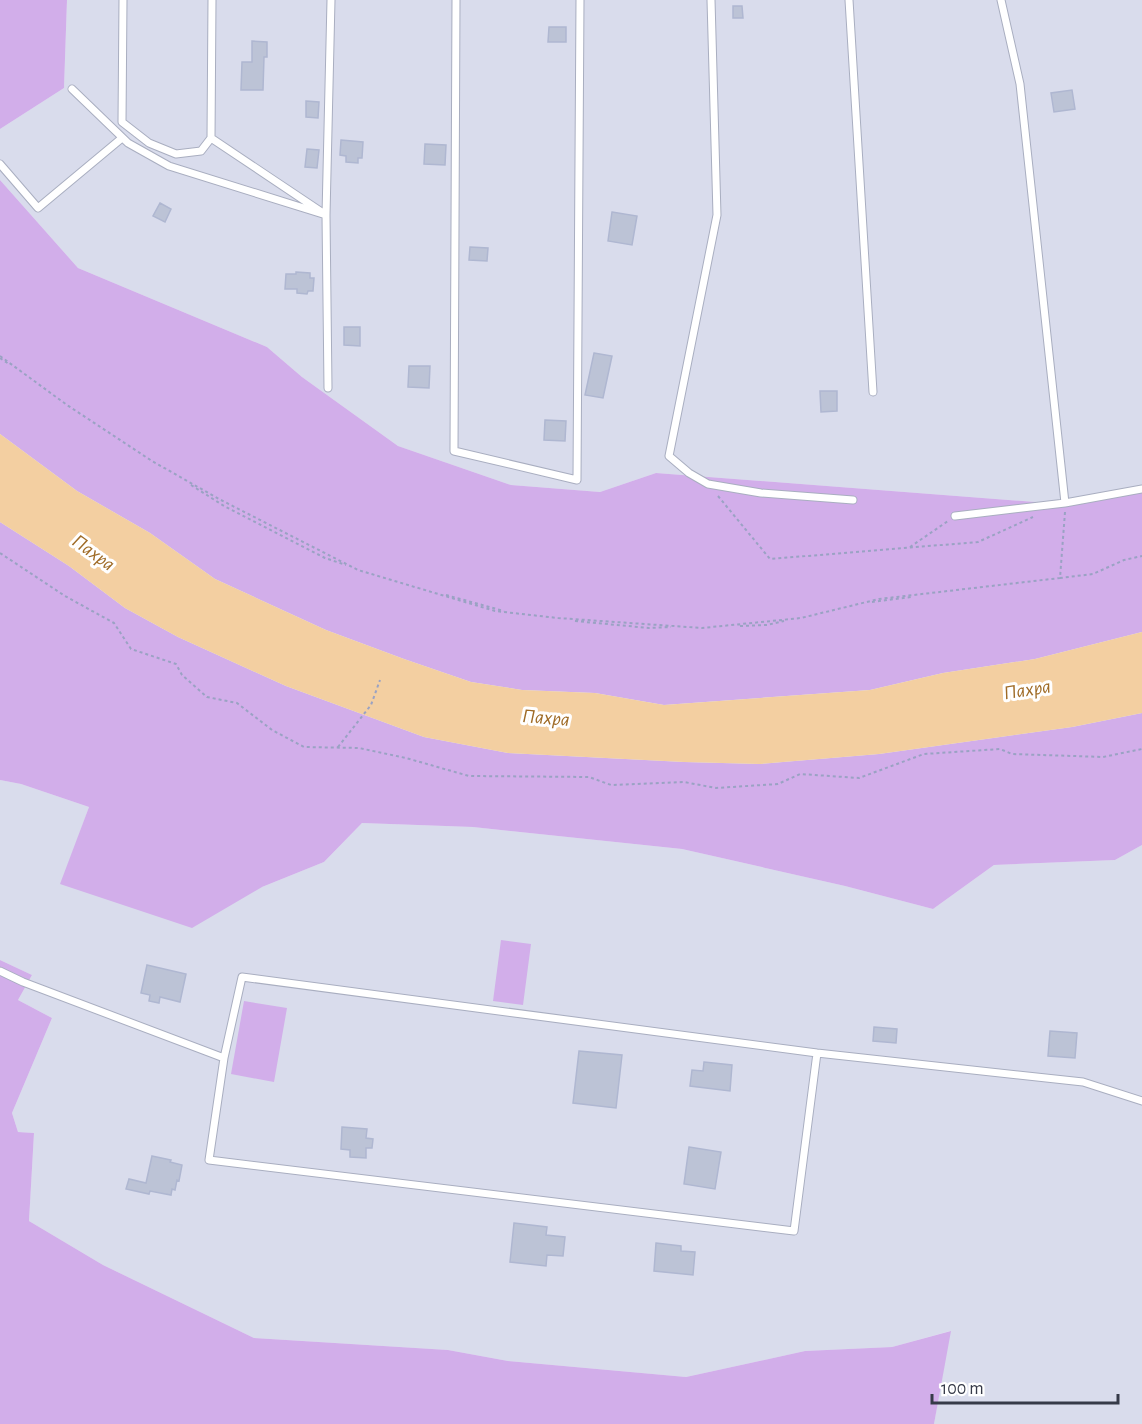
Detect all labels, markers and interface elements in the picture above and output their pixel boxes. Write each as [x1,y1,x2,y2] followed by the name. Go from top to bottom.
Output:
[68,531,118,575] water label: Пахра
[1002,676,1052,704] water label: Пахра
[521,706,570,730] water label: Пахра
[932,1367,1118,1405] scale bar
[941,1380,984,1398] text: 100 m

